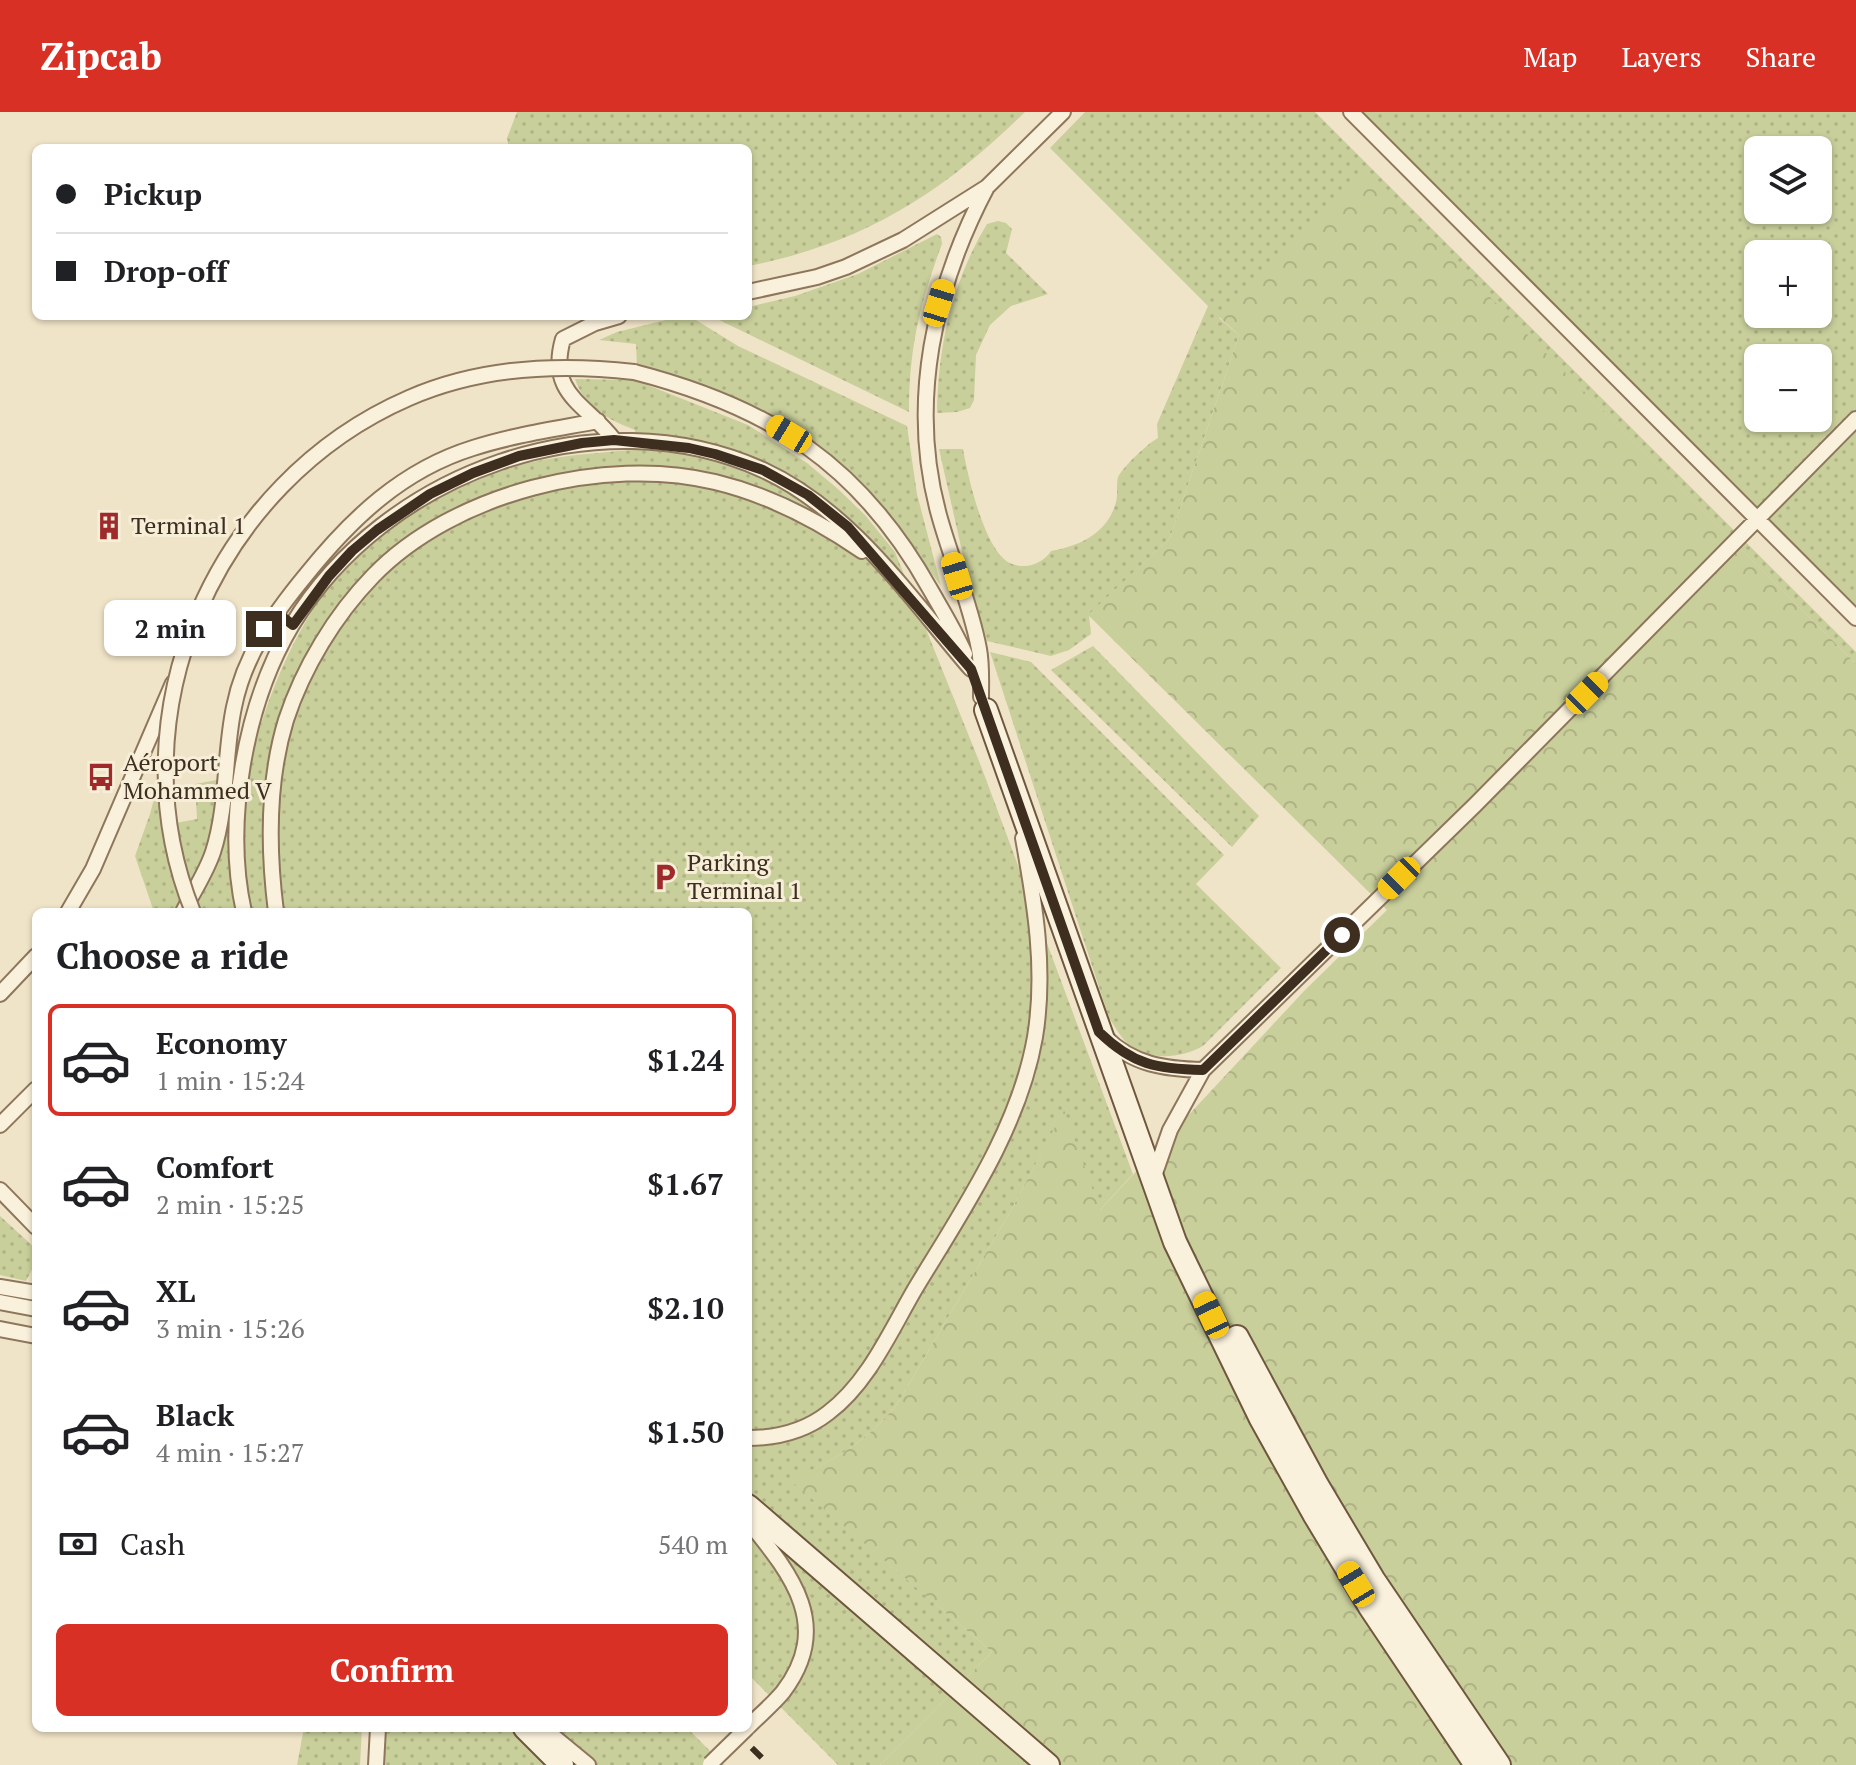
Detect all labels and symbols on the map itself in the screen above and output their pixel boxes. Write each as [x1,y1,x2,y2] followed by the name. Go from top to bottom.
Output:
[921,277,957,329] car
[762,411,816,457] car
[131,509,246,541] place label: Terminal 1
[94,511,124,541] building icon: Terminal 1
[939,550,975,602] car
[104,601,236,657] callout: 2 min
[246,611,282,647] route end
[1562,668,1612,718] car
[123,746,272,806] place label: Aéroport Mohammed V
[86,762,116,792] bus stop icon: Aéroport Mohammed V
[687,846,802,906] place label: Parking Terminal 1
[1374,853,1424,903] car
[650,862,680,892] parking icon: Parking Terminal 1
[1324,917,1360,953] route start
[1190,1288,1232,1342] car
[1333,1557,1379,1611] car

